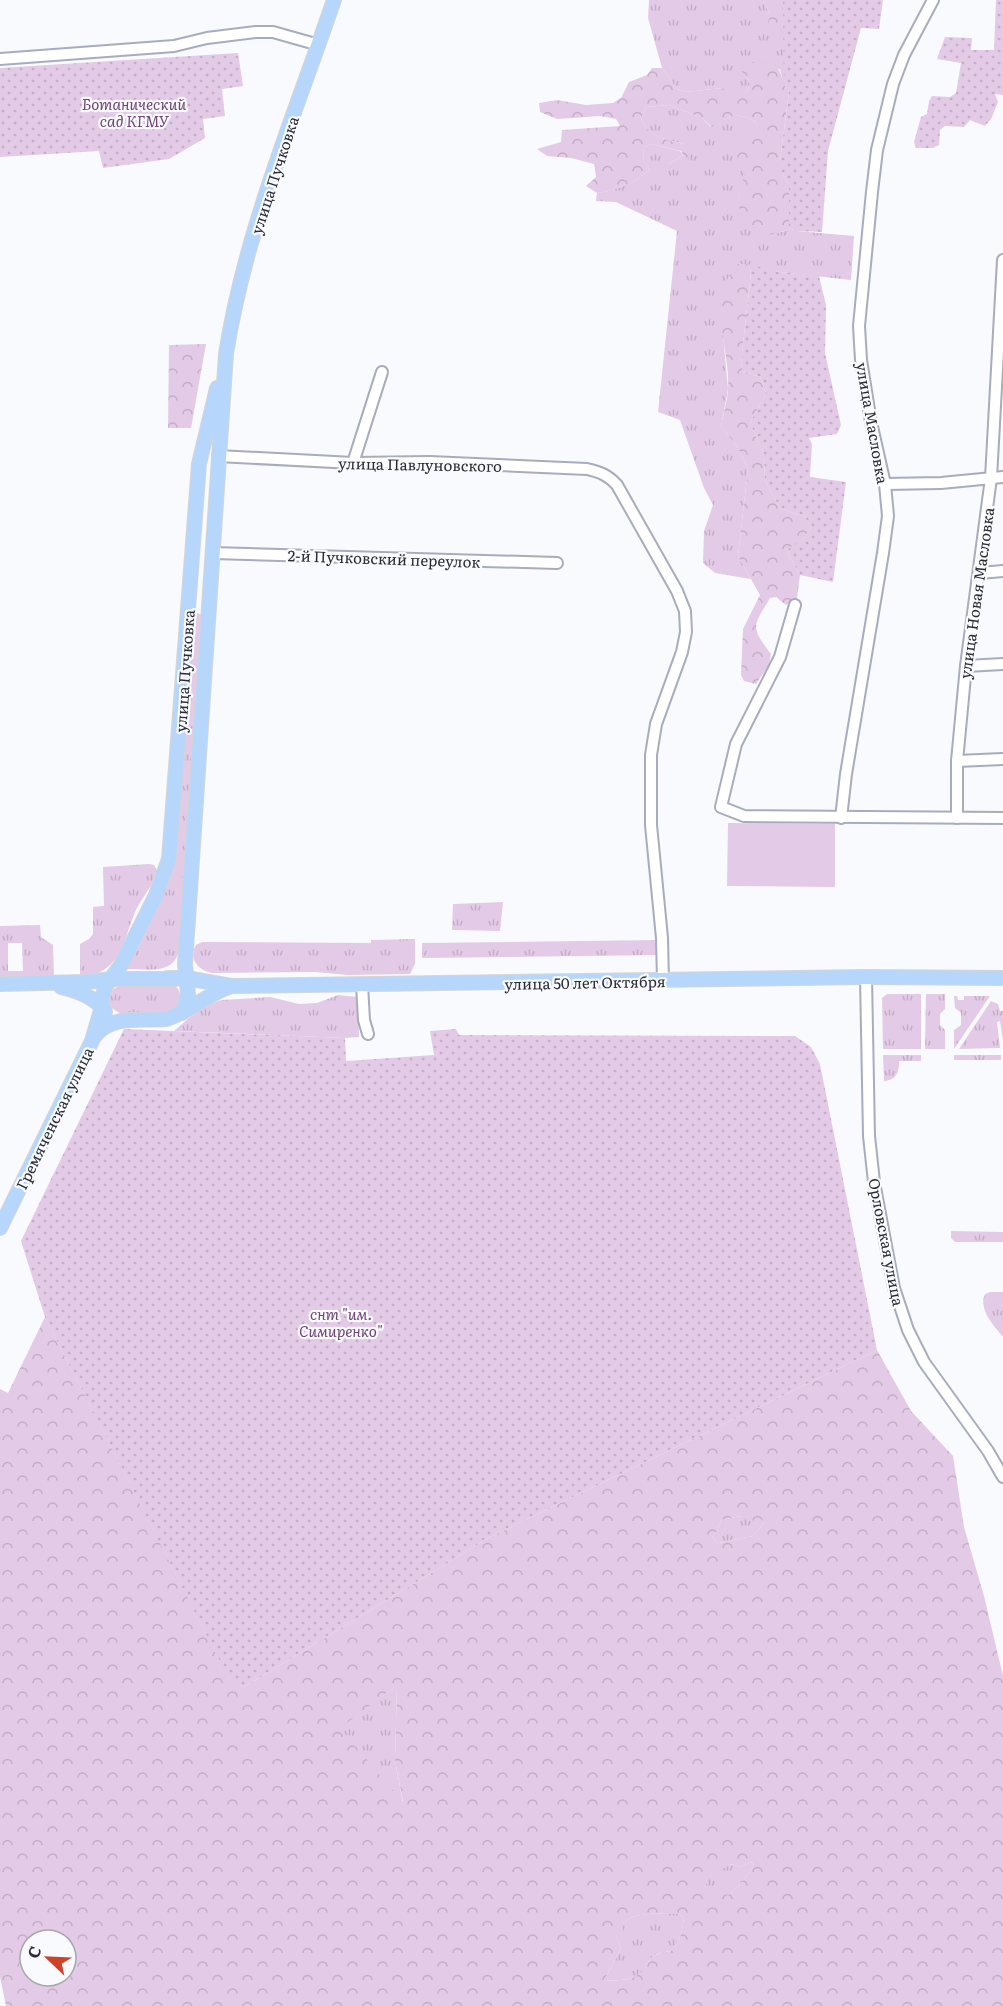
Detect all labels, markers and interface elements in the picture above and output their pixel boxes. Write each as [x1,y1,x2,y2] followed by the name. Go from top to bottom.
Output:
[82,92,186,132] park label: Ботанический сад КГМУ
[244,112,304,237] street label: улица Пучковка
[851,360,895,487] street label: улица Масловка
[338,451,502,477] street label: улица Павлуновского
[953,505,1000,680] street label: улица Новая Масловка
[287,543,481,573] street label: 2-й Пучковский переулок
[168,608,200,733] street label: улица Пучковка
[504,969,666,995] street label: улица 50 лет Октября
[9,1042,99,1193] street label: Гремяченская улица
[863,1176,911,1309] street label: Орловская улица
[299,1302,383,1342] park label: снт "им. Симиренко"
[18,1928,78,1988] north arrow
[20,1942,47,1962] text: С

